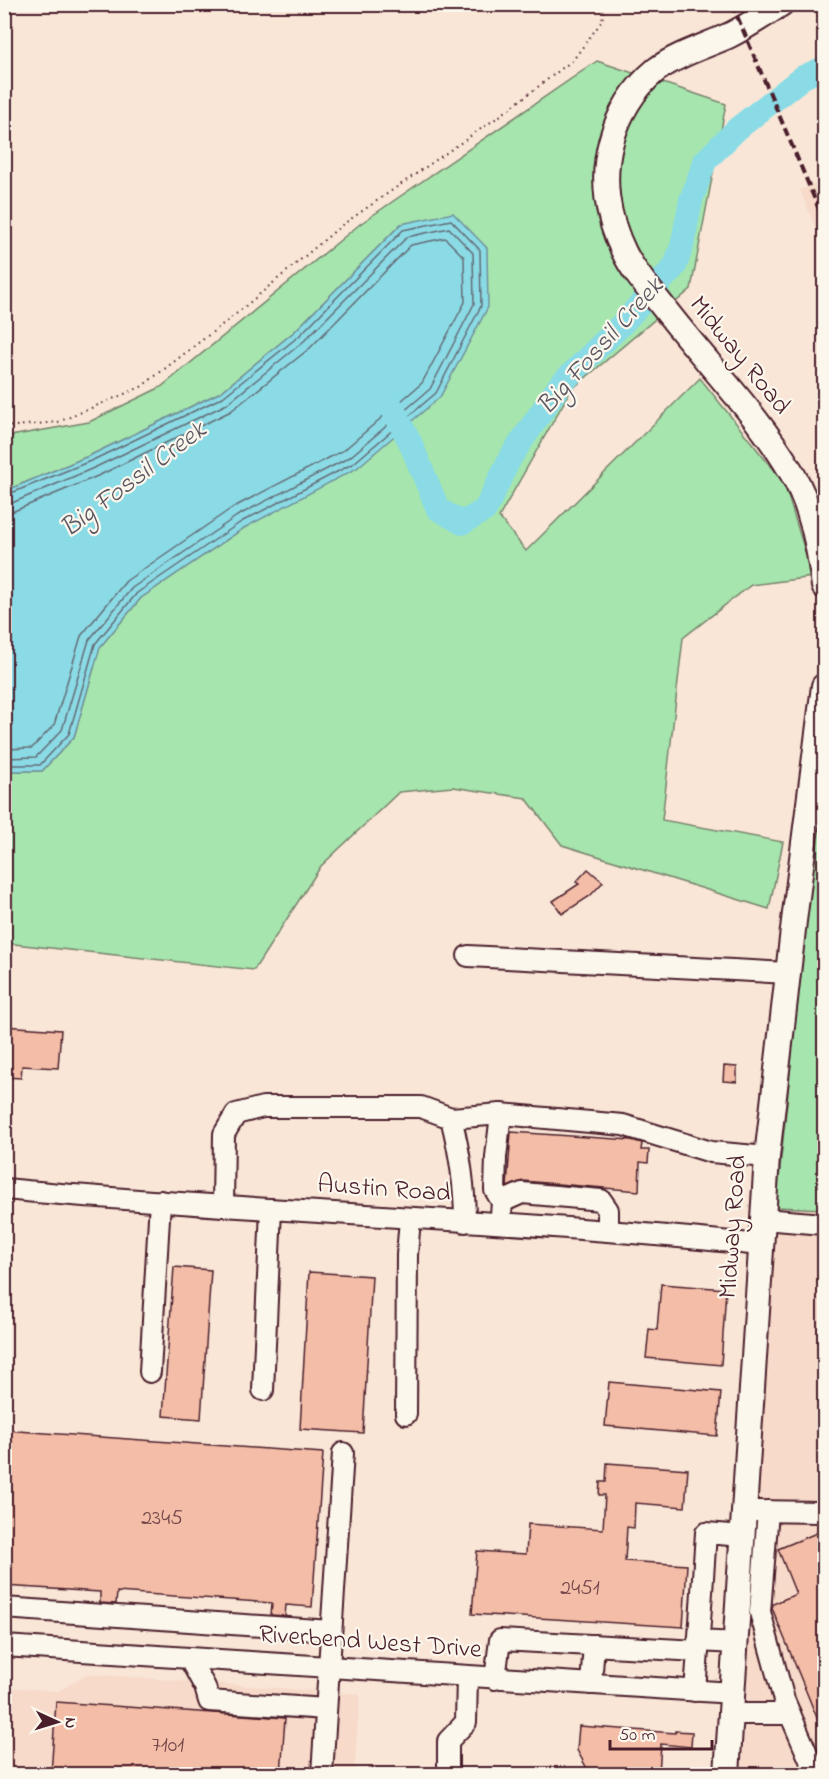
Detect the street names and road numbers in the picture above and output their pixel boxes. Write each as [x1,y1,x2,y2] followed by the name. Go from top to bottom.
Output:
[679,288,799,424] street label: Midway Road
[710,1154,758,1300] street label: Midway Road
[316,1166,452,1214] street label: Austin Road
[257,1616,483,1670] street label: Riverbend West Drive

